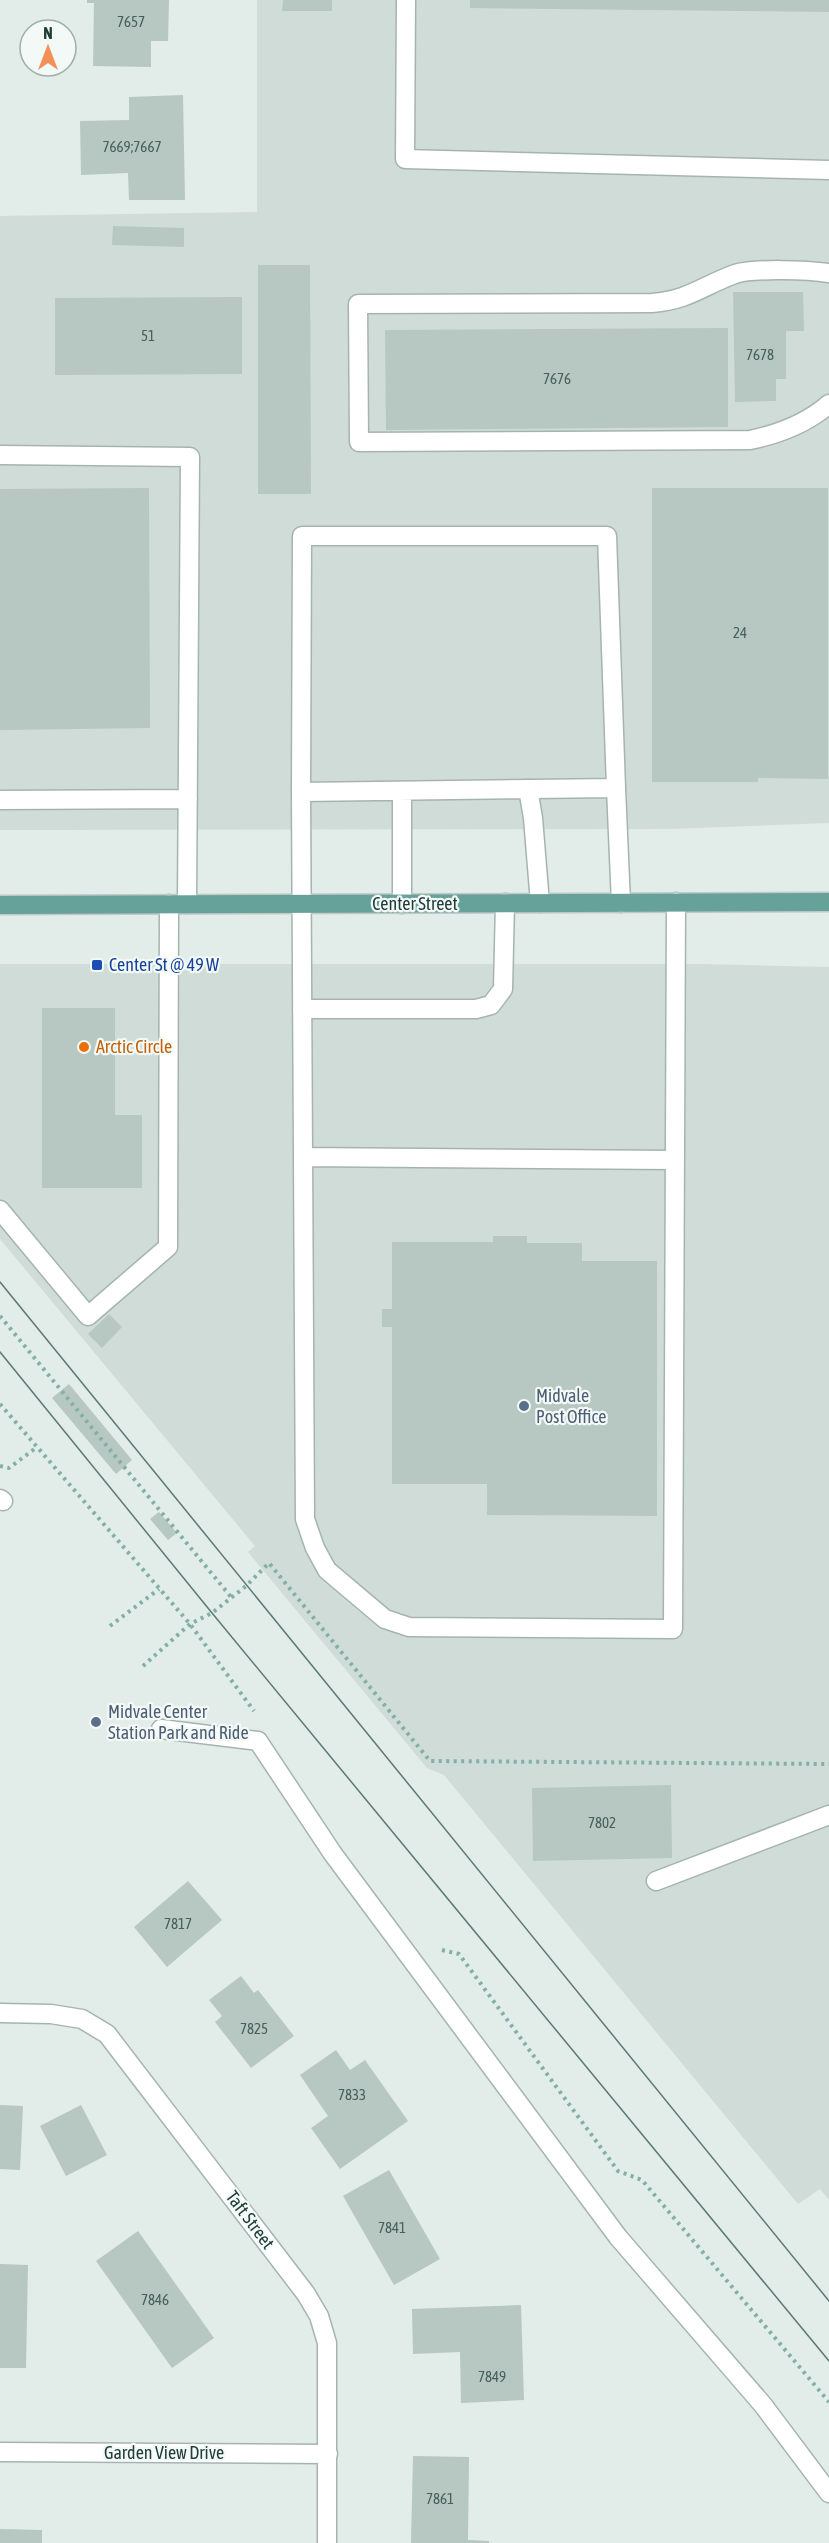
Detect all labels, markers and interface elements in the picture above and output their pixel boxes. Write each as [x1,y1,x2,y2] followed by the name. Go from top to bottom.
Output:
[117,13,145,30] house number: 7657
[18,18,78,78] north arrow
[43,24,53,42] text: N
[102,138,162,155] house number: 7669;7667
[141,327,155,344] house number: 51
[746,346,774,363] house number: 7678
[543,370,571,387] house number: 7676
[733,624,747,641] house number: 24
[372,893,458,914] street label: Center Street
[109,954,219,975] place label: Center St @ 49 W
[90,958,104,972] marker: Center St @ 49 W
[96,1036,172,1057] place label: Arctic Circle
[77,1040,91,1054] marker: Arctic Circle
[536,1385,606,1427] place label: Midvale Post Office
[517,1399,531,1413] marker: Midvale Post Office
[108,1701,249,1743] place label: Midvale Center Station Park and Ride
[89,1715,103,1729] marker: Midvale Center Station Park and Ride
[588,1814,616,1831] house number: 7802
[164,1915,192,1932] house number: 7817
[240,2020,268,2037] house number: 7825
[338,2086,366,2103] house number: 7833
[222,2187,279,2253] street label: Taft Street
[378,2219,406,2236] house number: 7841
[141,2291,169,2308] house number: 7846
[478,2368,506,2385] house number: 7849
[104,2442,224,2463] street label: Garden View Drive
[426,2490,454,2507] house number: 7861

